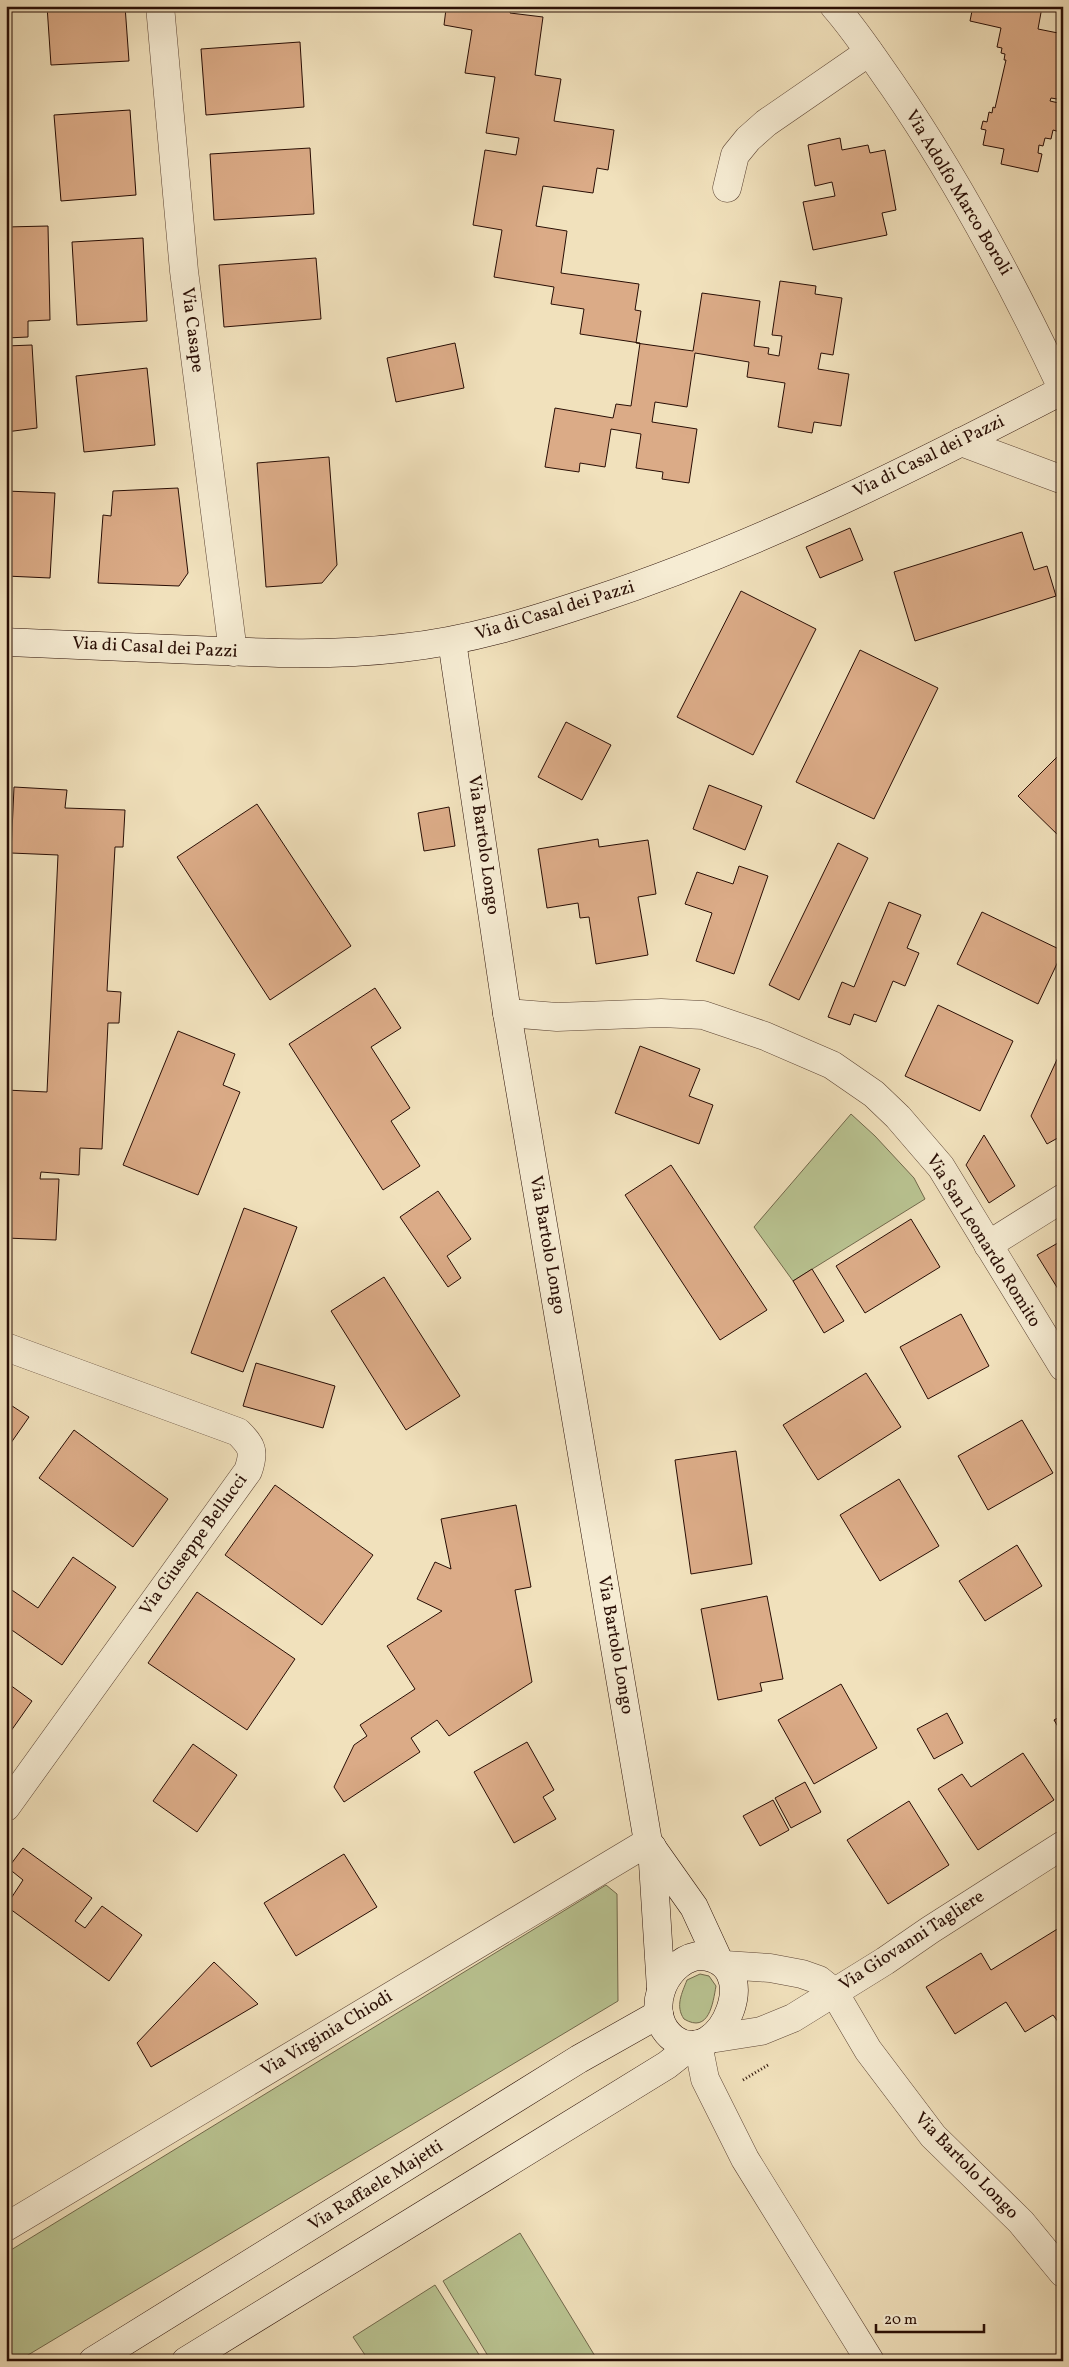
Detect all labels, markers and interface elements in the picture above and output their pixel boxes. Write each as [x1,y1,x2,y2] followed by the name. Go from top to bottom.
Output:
[899,106,1017,280] street label: Via Adolfo Marco Boroli
[174,286,210,374] street label: Via Casape
[849,409,1009,505] street label: Via di Casal dei Pazzi
[472,575,638,647] street label: Via di Casal dei Pazzi
[72,631,238,665] street label: Via di Casal dei Pazzi
[461,774,505,916] street label: Via Bartolo Longo
[919,1150,1047,1332] street label: Via San Leonardo Romito
[522,1174,572,1316] street label: Via Bartolo Longo
[134,1469,254,1621] street label: Via Giuseppe Bellucci
[590,1574,640,1716] street label: Via Bartolo Longo
[834,1885,990,1997] street label: Via Giovanni Tagliere
[256,1985,398,2083] street label: Via Virginia Chiodi
[908,2107,1024,2225] street label: Via Bartolo Longo
[304,2134,448,2238] street label: Via Raffaele Majetti
[876,2302,984,2334] scale bar
[884,2310,917,2331] text: 20 m

